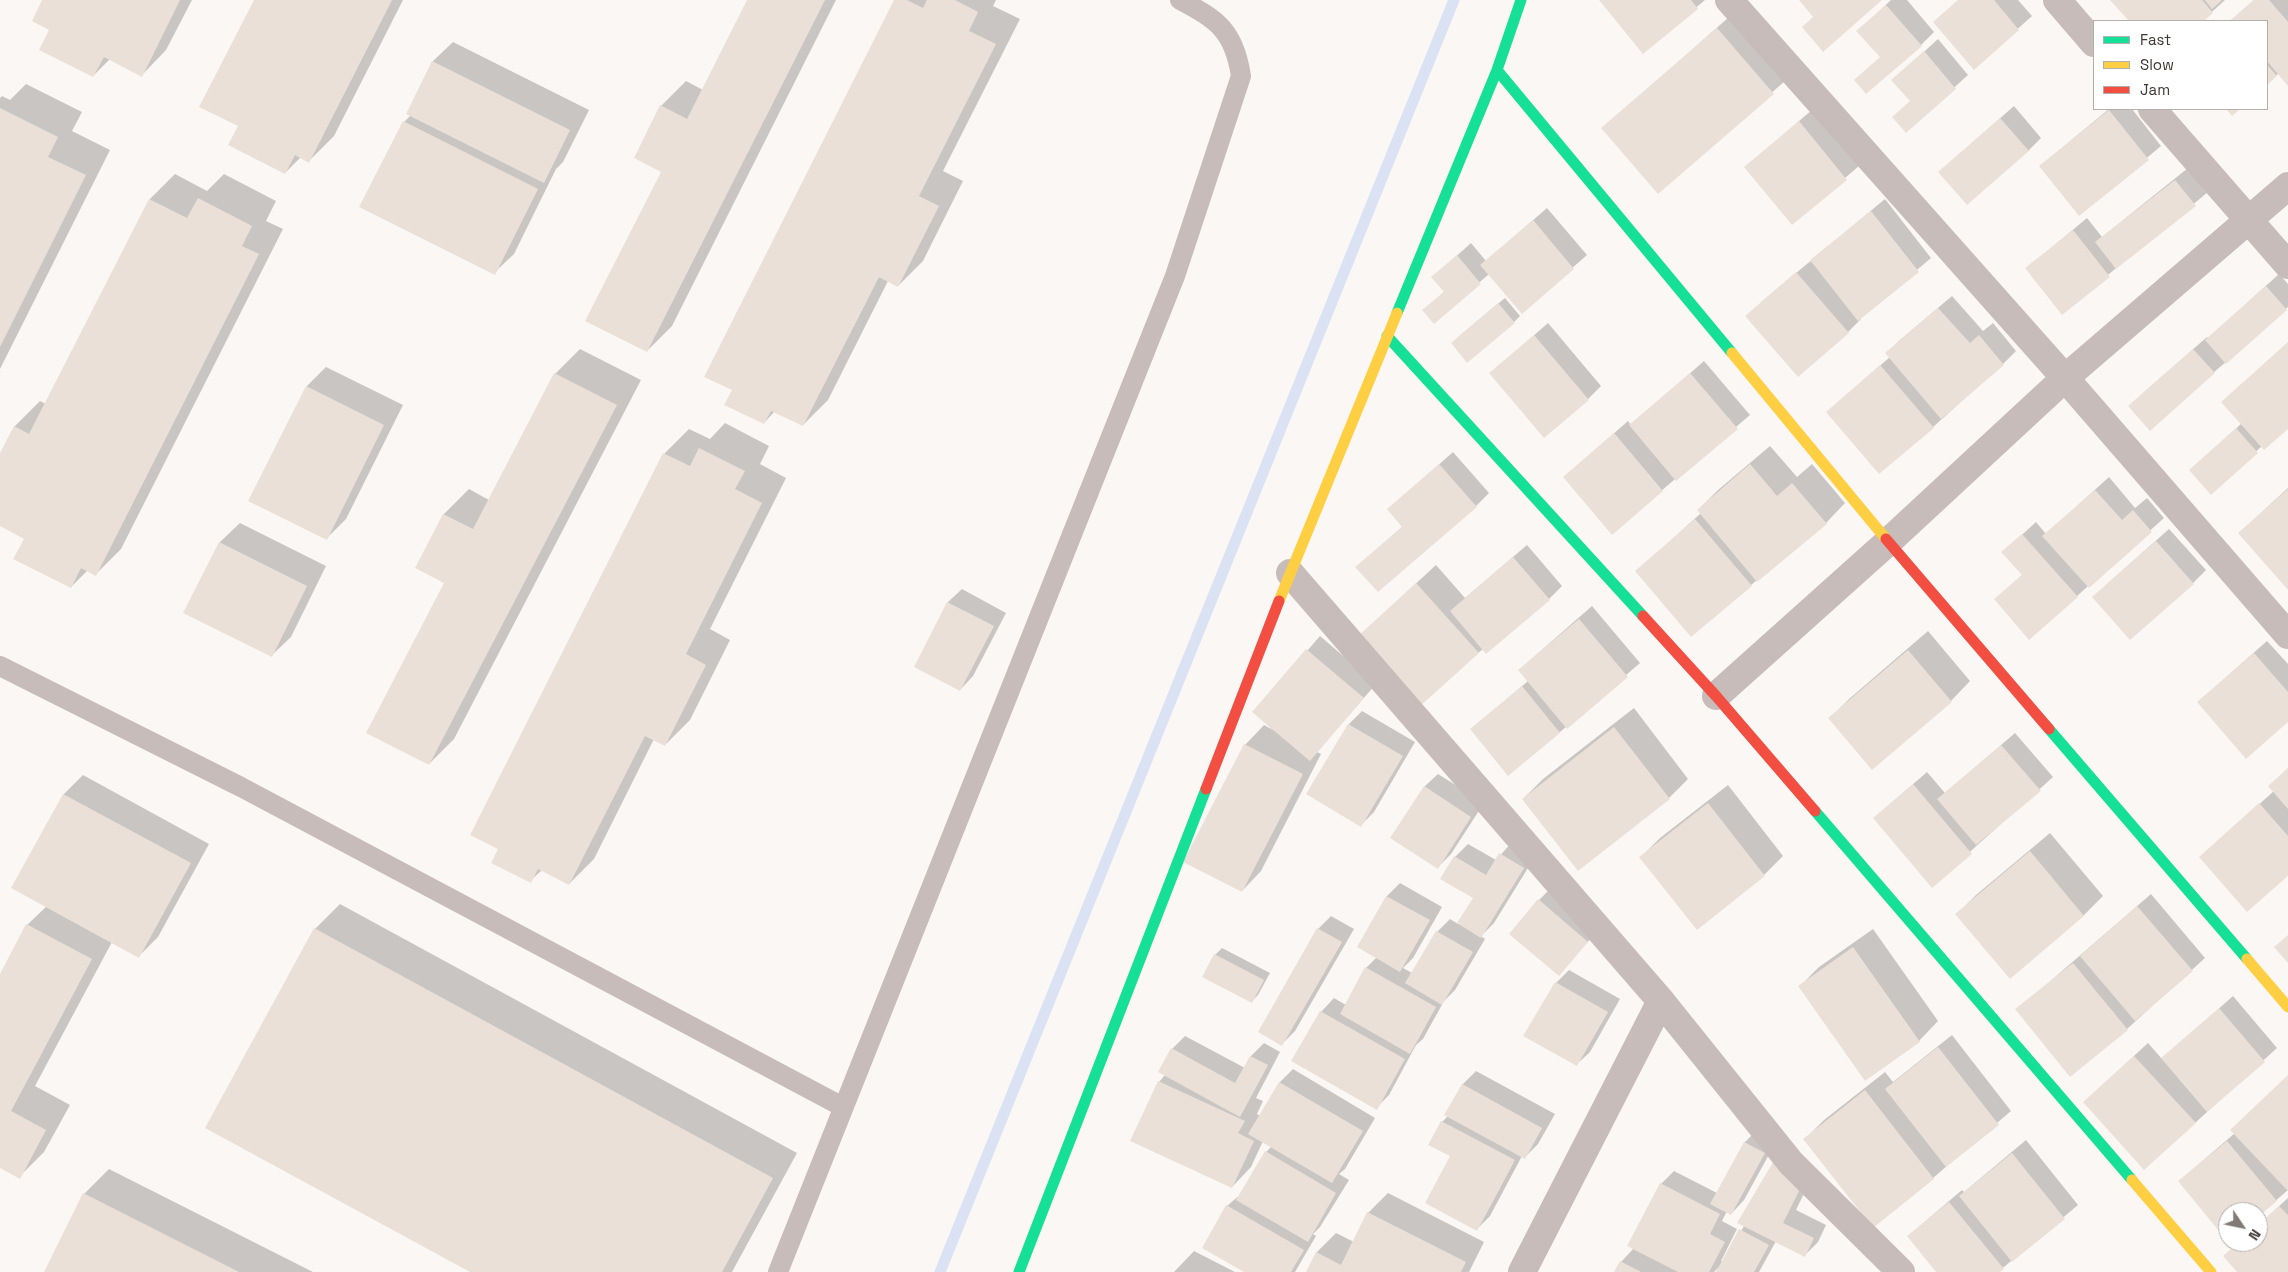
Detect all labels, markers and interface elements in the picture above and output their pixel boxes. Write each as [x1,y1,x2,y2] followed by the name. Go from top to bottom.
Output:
[2093,20,2268,110] legend
[2140,30,2171,49] text: Fast
[2140,55,2174,74] text: Slow
[2140,80,2170,99] text: Jam
[2218,1202,2268,1252] north arrow
[2245,1226,2265,1244] text: N

